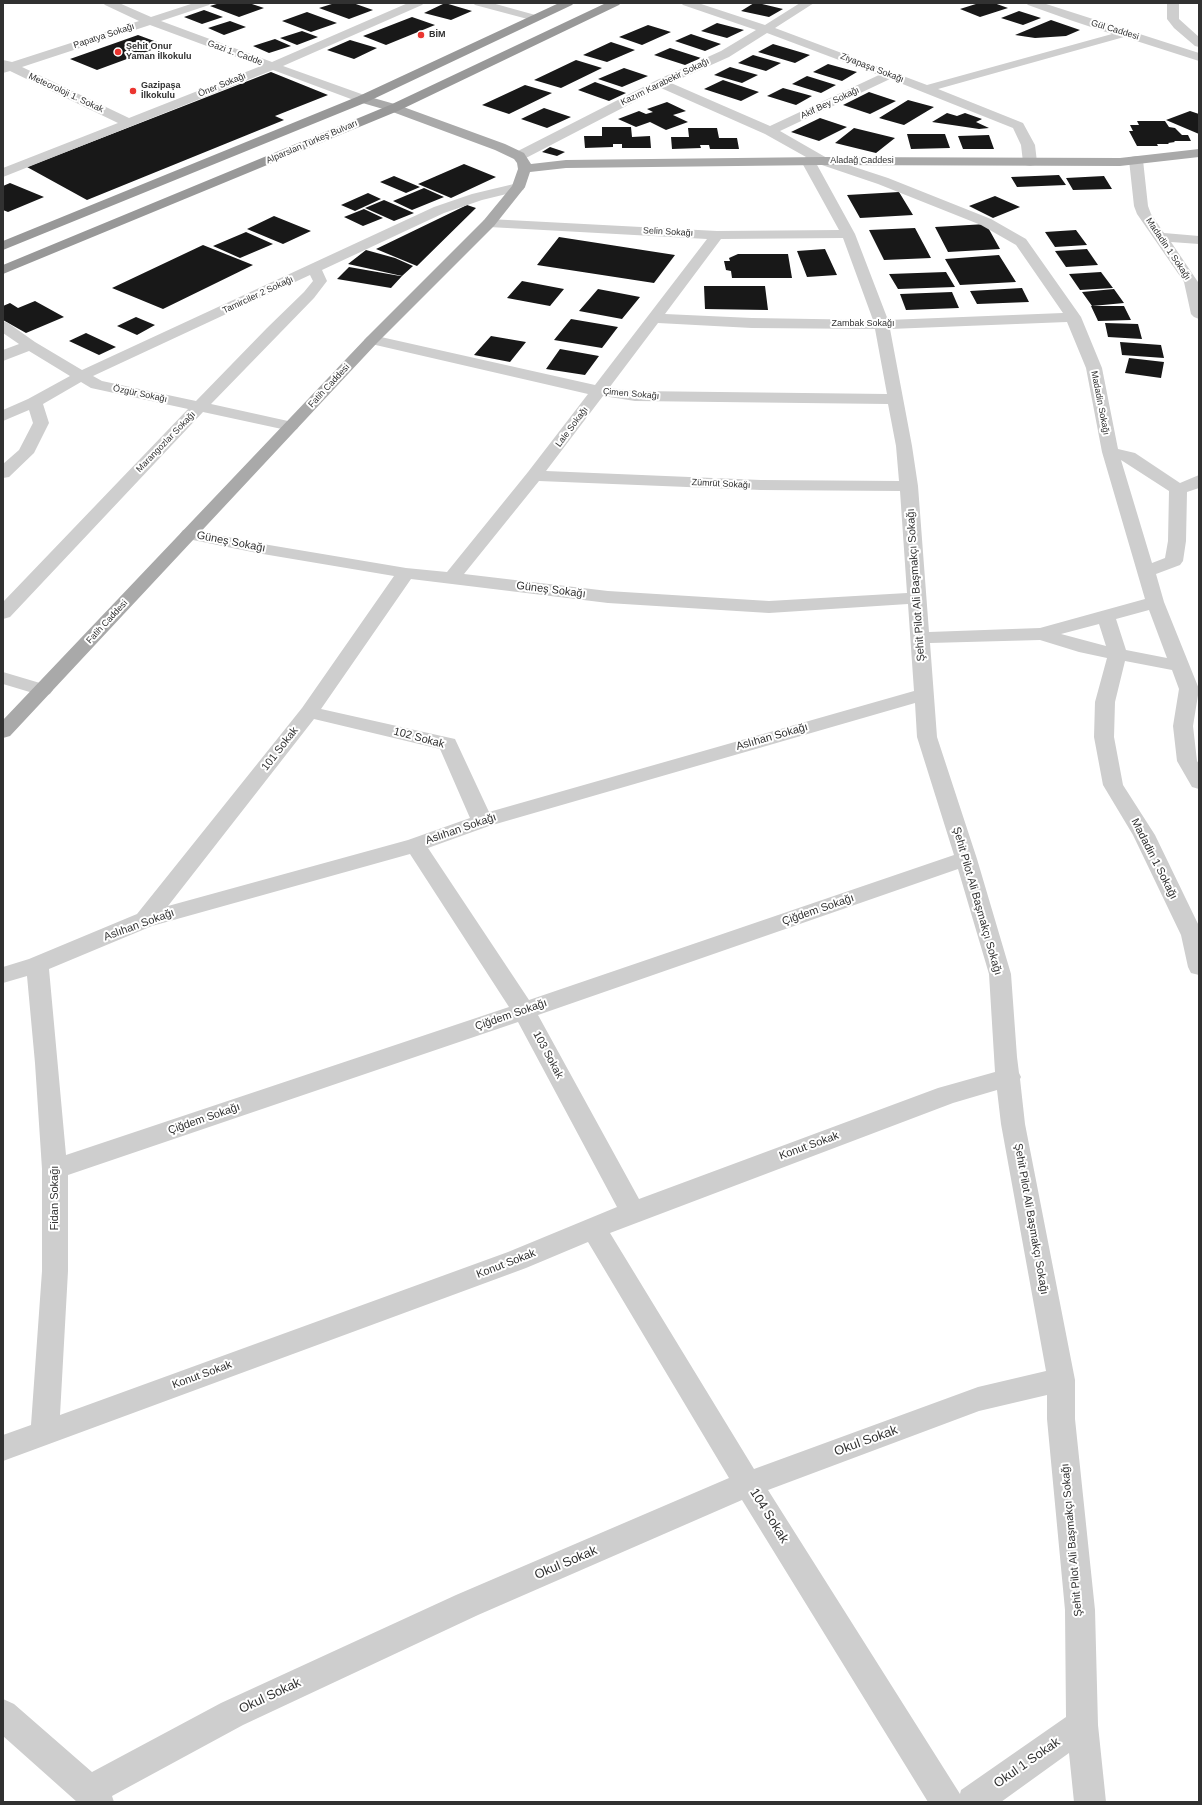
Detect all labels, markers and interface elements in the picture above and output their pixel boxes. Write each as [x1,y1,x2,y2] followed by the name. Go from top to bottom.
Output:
[1090,18,1140,42] street label: Gül Caddesi
[72,21,136,51] street label: Papatya Sokağı
[416,30,426,40] marker: BİM
[429,30,445,40] place label: BİM
[206,38,264,68] street label: Gazi 1. Cadde
[126,42,192,63] place label: Şehit Onur Yaman İlkokulu
[113,47,123,57] marker: Şehit Onur Yaman İlkokulu
[839,51,905,85] street label: Ziyapaşa Sokağı
[619,56,711,108] street label: Kazım Karabekir Sokağı
[27,71,105,115] street label: Meteoroloji 1. Sokak
[197,71,247,99] street label: Öner Sokağı
[141,81,181,102] place label: Gazipaşa İlkokulu
[799,85,861,121] street label: Akif Bey Sokağı
[128,86,138,96] marker: Gazipaşa İlkokulu
[265,118,359,166] street label: Alparslan Türkeş Bulvarı
[830,156,894,166] street label: Aladağ Caddesi
[1143,216,1193,282] street label: Madadin 1 Sokağı
[642,225,694,239] street label: Selin Sokağı
[221,274,295,316] street label: Tamirciler 2 Sokağı
[831,319,895,329] street label: Zambak Sokağı
[306,362,352,410] street label: Fatih Caddesi
[1088,370,1112,436] street label: Madadin Sokağı
[112,383,168,405] street label: Özgür Sokağı
[602,386,660,402] street label: Çimen Sokağı
[553,405,591,449] street label: Lale Sokağı
[134,409,198,475] street label: Marangozlar Sokağı
[691,477,751,491] street label: Zümrüt Sokağı
[904,508,928,662] street label: Şehit Pilot Ali Başmakçı Sokağı
[196,529,266,555] street label: Güneş Sokağı
[516,579,586,601] street label: Güneş Sokağı
[84,598,130,646] street label: Fatih Caddesi
[735,720,809,754] street label: Aslıhan Sokağı
[259,724,301,774] street label: 101 Sokak
[392,725,446,751] street label: 102 Sokak
[424,811,498,847] street label: Aslıhan Sokağı
[1128,817,1180,901] street label: Madadin 1 Sokağı
[950,825,1004,977] street label: Şehit Pilot Ali Başmakçı Sokağı
[780,892,856,928] street label: Çiğdem Sokağı
[102,906,176,944] street label: Aslıhan Sokağı
[473,997,549,1033] street label: Çiğdem Sokağı
[530,1029,566,1081] street label: 103 Sokak
[166,1101,242,1137] street label: Çiğdem Sokağı
[777,1129,841,1163] street label: Konut Sokak
[1011,1142,1051,1296] street label: Şehit Pilot Ali Başmakçı Sokağı
[48,1166,62,1230] street label: Fidan Sokağı
[475,1247,537,1281] street label: Konut Sokak
[170,1358,234,1392] street label: Konut Sokak
[832,1422,900,1460] street label: Okul Sokak
[1059,1463,1085,1617] street label: Şehit Pilot Ali Başmakçı Sokağı
[746,1486,792,1546] street label: 104 Sokak
[532,1543,600,1583] street label: Okul Sokak
[237,1675,303,1717] street label: Okul Sokak
[991,1734,1063,1792] street label: Okul 1 Sokak

